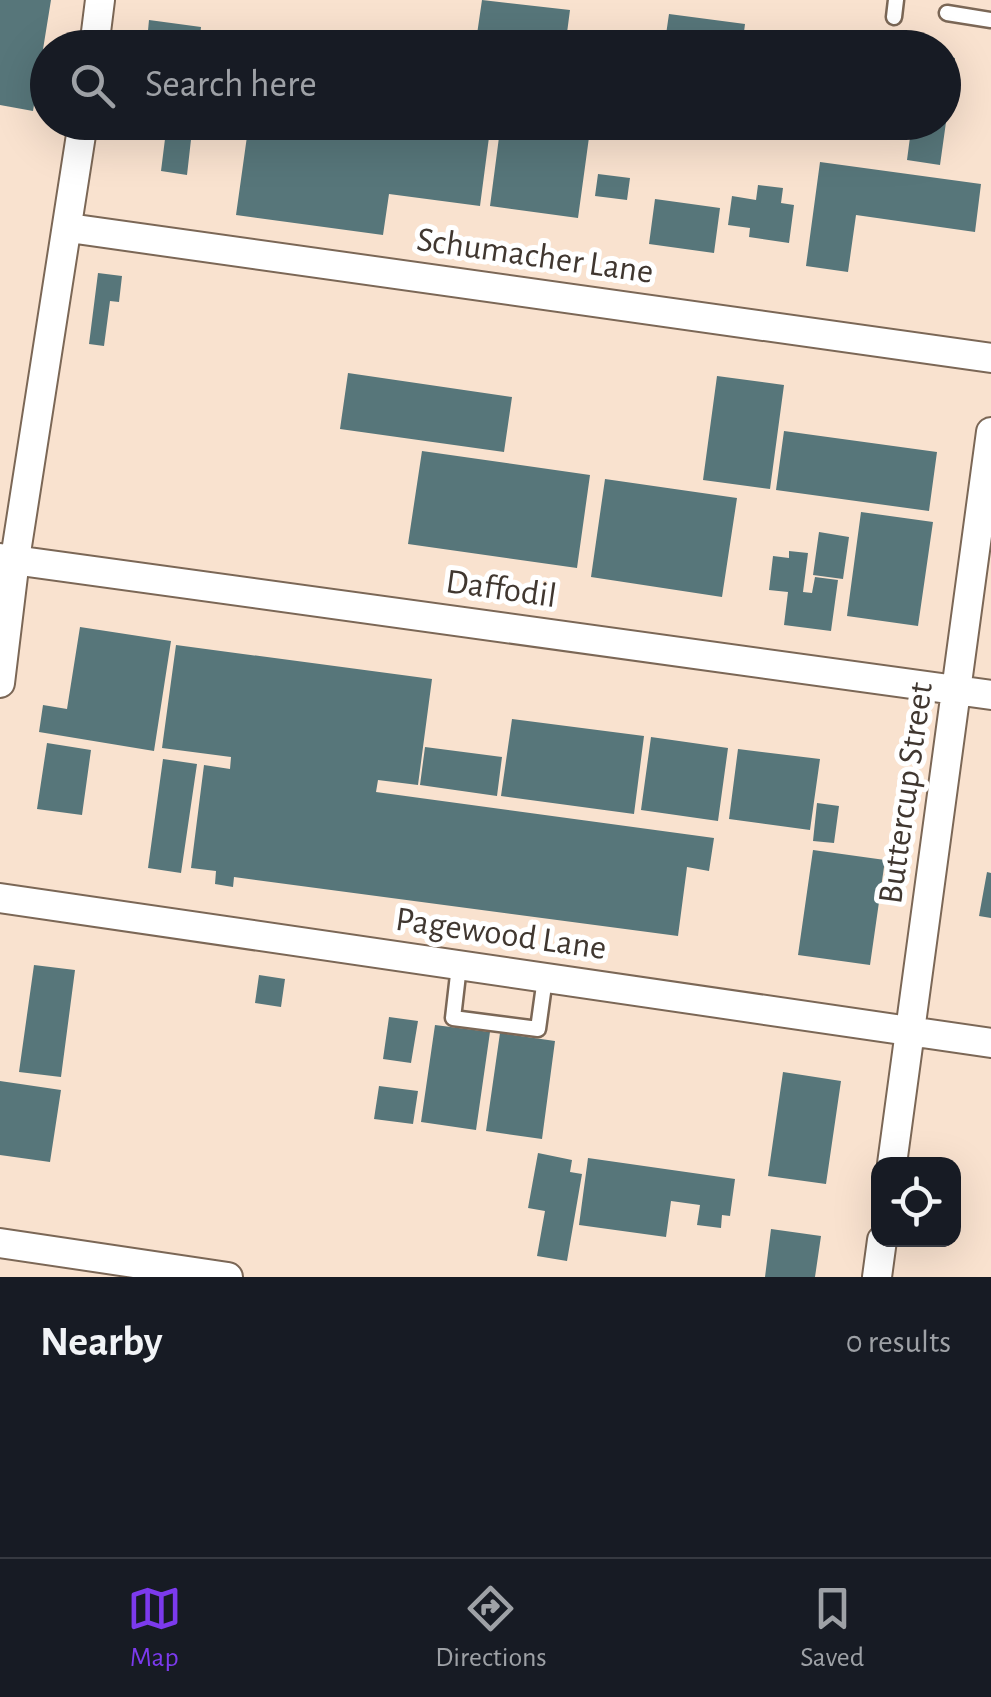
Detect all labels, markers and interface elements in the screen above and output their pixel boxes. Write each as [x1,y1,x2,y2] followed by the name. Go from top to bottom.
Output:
[30,30,961,140] search box
[65,58,120,113] icon: search
[145,66,317,104] text: Search here
[414,222,656,290] street label: Schumacher Lane
[443,564,559,614] street label: Daffodil
[873,680,939,906] street label: Buttercup Street
[393,902,609,966] street label: Pagewood Lane
[871,1157,961,1247] map controls
[871,1157,961,1247] button: locate
[40,1321,163,1363] text: Nearby
[846,1326,951,1358] text: 0 results
[127,1581,182,1675] tab: Map
[435,1581,547,1675] tab: Directions
[800,1581,864,1675] tab: Saved

